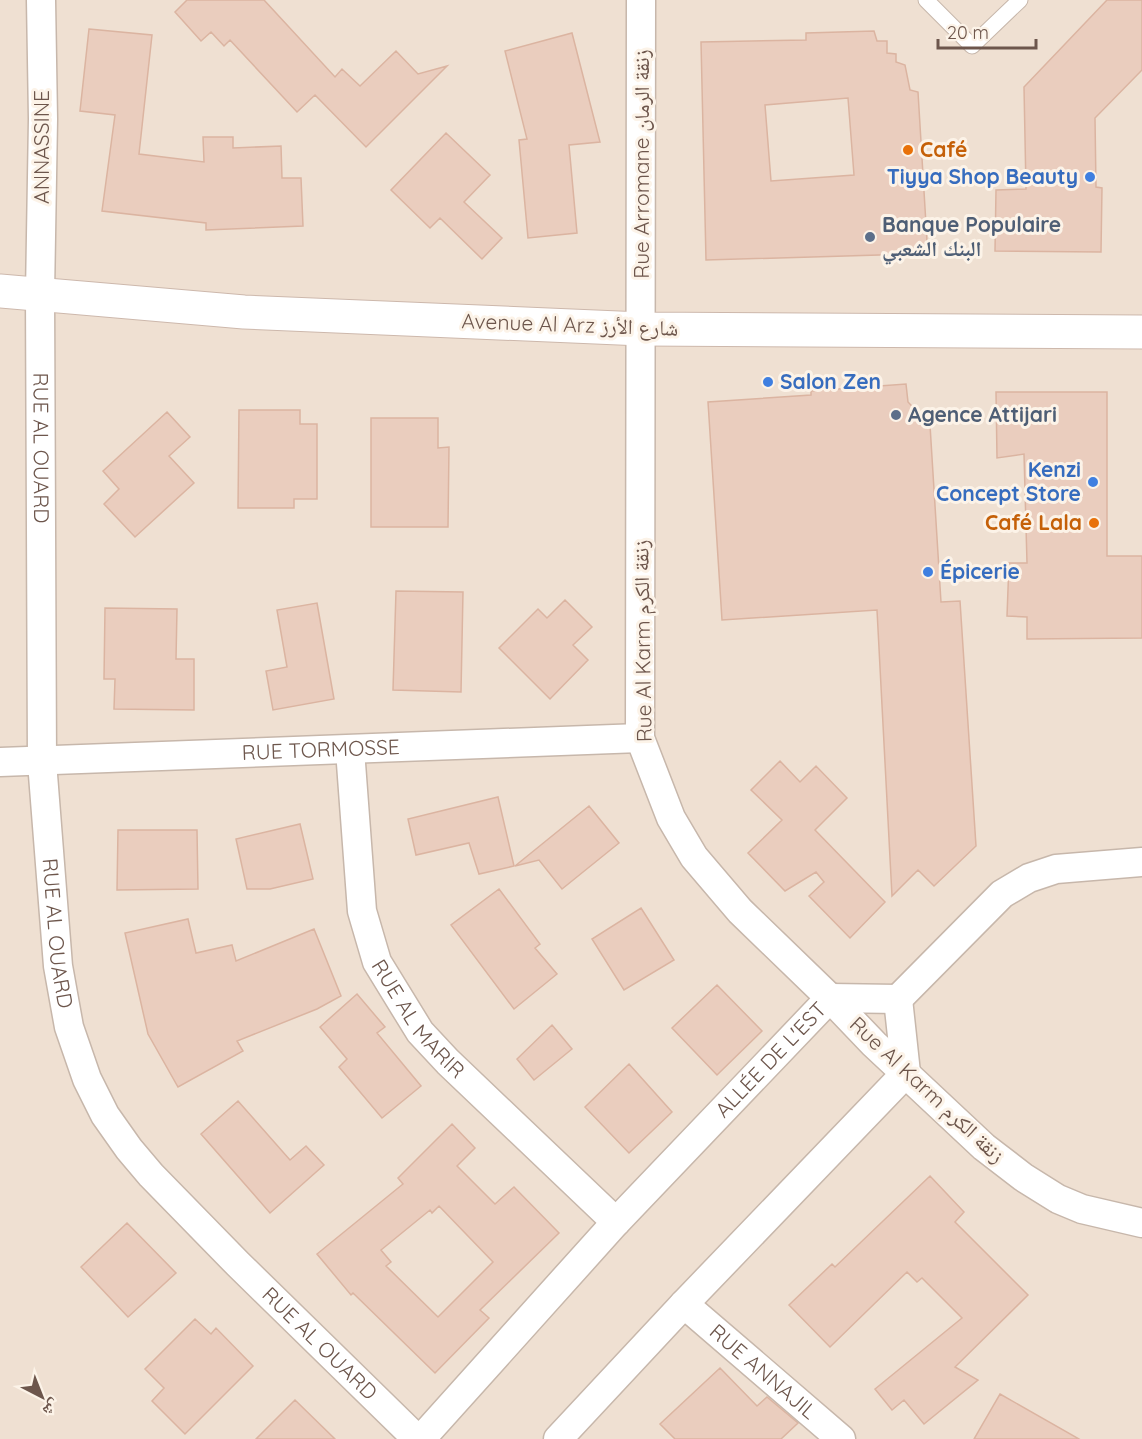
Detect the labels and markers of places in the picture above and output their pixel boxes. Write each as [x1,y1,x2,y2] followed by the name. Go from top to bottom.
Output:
[920,136,967,162] place label: Café
[901,143,915,157] marker: Café
[887,163,1078,189] place label: Tiyya Shop Beauty
[1083,170,1097,184] marker: Tiyya Shop Beauty
[882,211,1061,265] place label: Banque Populaire البنك الشعبي
[863,230,877,244] marker: Banque Populaire البنك الشعبي
[780,368,881,394] place label: Salon Zen
[761,375,775,389] marker: Salon Zen
[908,401,1057,427] place label: Agence Attijari
[889,408,903,422] marker: Agence Attijari
[936,456,1081,506] place label: Kenzi Concept Store
[1086,475,1100,489] marker: Kenzi Concept Store
[985,509,1082,535] place label: Café Lala
[1087,516,1101,530] marker: Café Lala
[940,558,1020,584] place label: Épicerie
[921,565,935,579] marker: Épicerie

